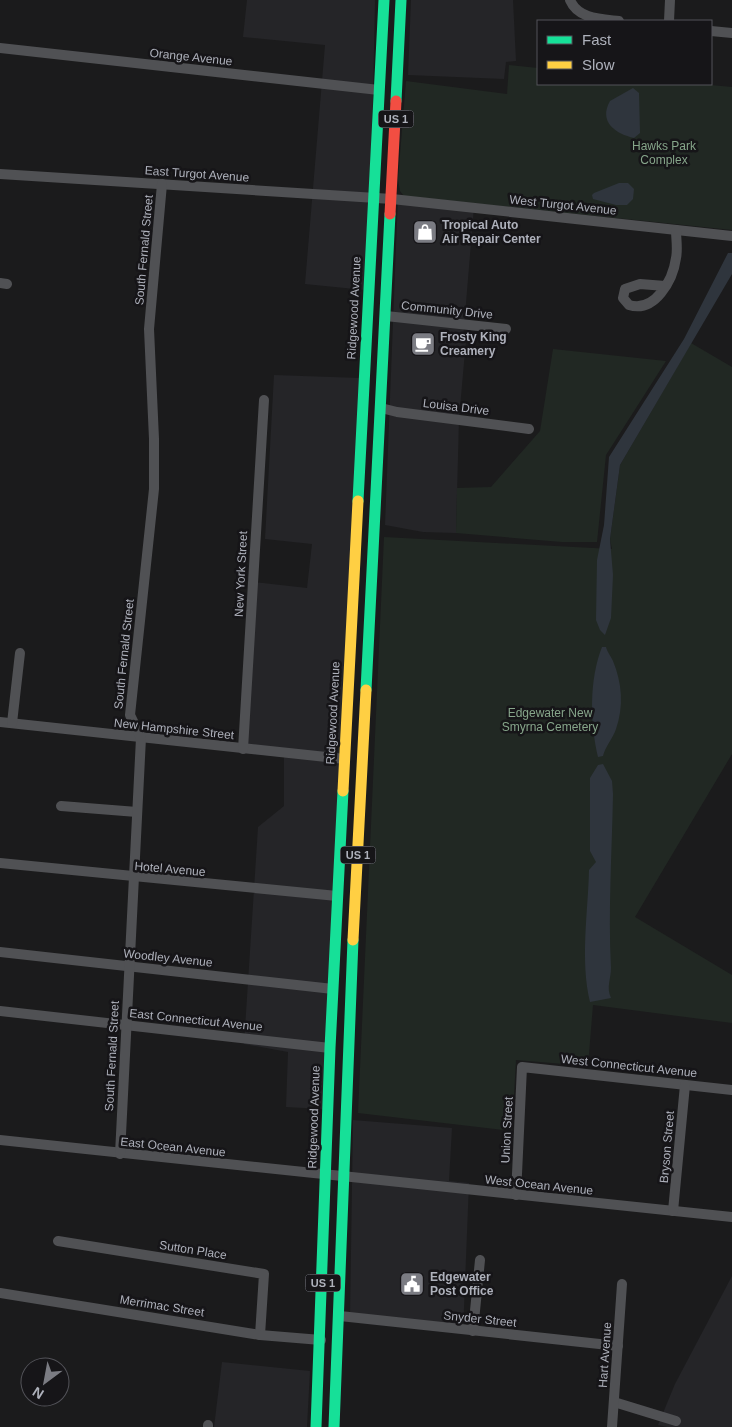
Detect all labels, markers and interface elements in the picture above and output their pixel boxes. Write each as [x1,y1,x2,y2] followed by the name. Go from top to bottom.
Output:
[537,20,712,85] legend
[582,31,612,48] text: Fast
[149,46,233,68] street label: Orange Avenue
[582,56,615,73] text: Slow
[378,110,414,128] road number: US 1
[632,139,697,167] park label: Hawks Park Complex
[144,163,250,185] street label: East Turgot Avenue
[509,192,618,218] street label: West Turgot Avenue
[132,194,156,306] street label: South Fernald Street
[442,218,541,246] place label: Tropical Auto Air Repair Center
[412,219,438,245] shop icon: Tropical Auto Air Repair Center
[344,256,364,360] street label: Ridgewood Avenue
[401,298,494,322] street label: Community Drive
[440,330,507,358] place label: Frosty King Creamery
[410,331,436,357] cafe icon: Frosty King Creamery
[422,396,490,418] street label: Louisa Drive
[232,530,250,617] street label: New York Street
[111,598,137,710] street label: South Fernald Street
[323,661,343,765] street label: Ridgewood Avenue
[502,706,598,734] park label: Edgewater New Smyrna Cemetery
[113,716,235,742] street label: New Hampshire Street
[340,846,376,864] road number: US 1
[134,859,206,879] street label: Hotel Avenue
[123,946,214,970] street label: Woodley Avenue
[102,1000,122,1112] street label: South Fernald Street
[129,1006,264,1034] street label: East Connecticut Avenue
[560,1052,698,1080] street label: West Connecticut Avenue
[305,1065,323,1169] street label: Ridgewood Avenue
[498,1096,516,1164] street label: Union Street
[657,1110,677,1184] street label: Bryson Street
[120,1135,227,1160] street label: East Ocean Avenue
[484,1172,594,1198] street label: West Ocean Avenue
[158,1238,228,1262] street label: Sutton Place
[430,1270,494,1298] place label: Edgewater Post Office
[399,1271,425,1297] public building icon: Edgewater Post Office
[306,1275,340,1292] road number: US 1
[119,1292,206,1320] street label: Merrimac Street
[443,1308,518,1330] street label: Snyder Street
[596,1321,614,1388] street label: Hart Avenue
[20,1357,70,1407] north arrow
[30,1384,47,1402] text: N

